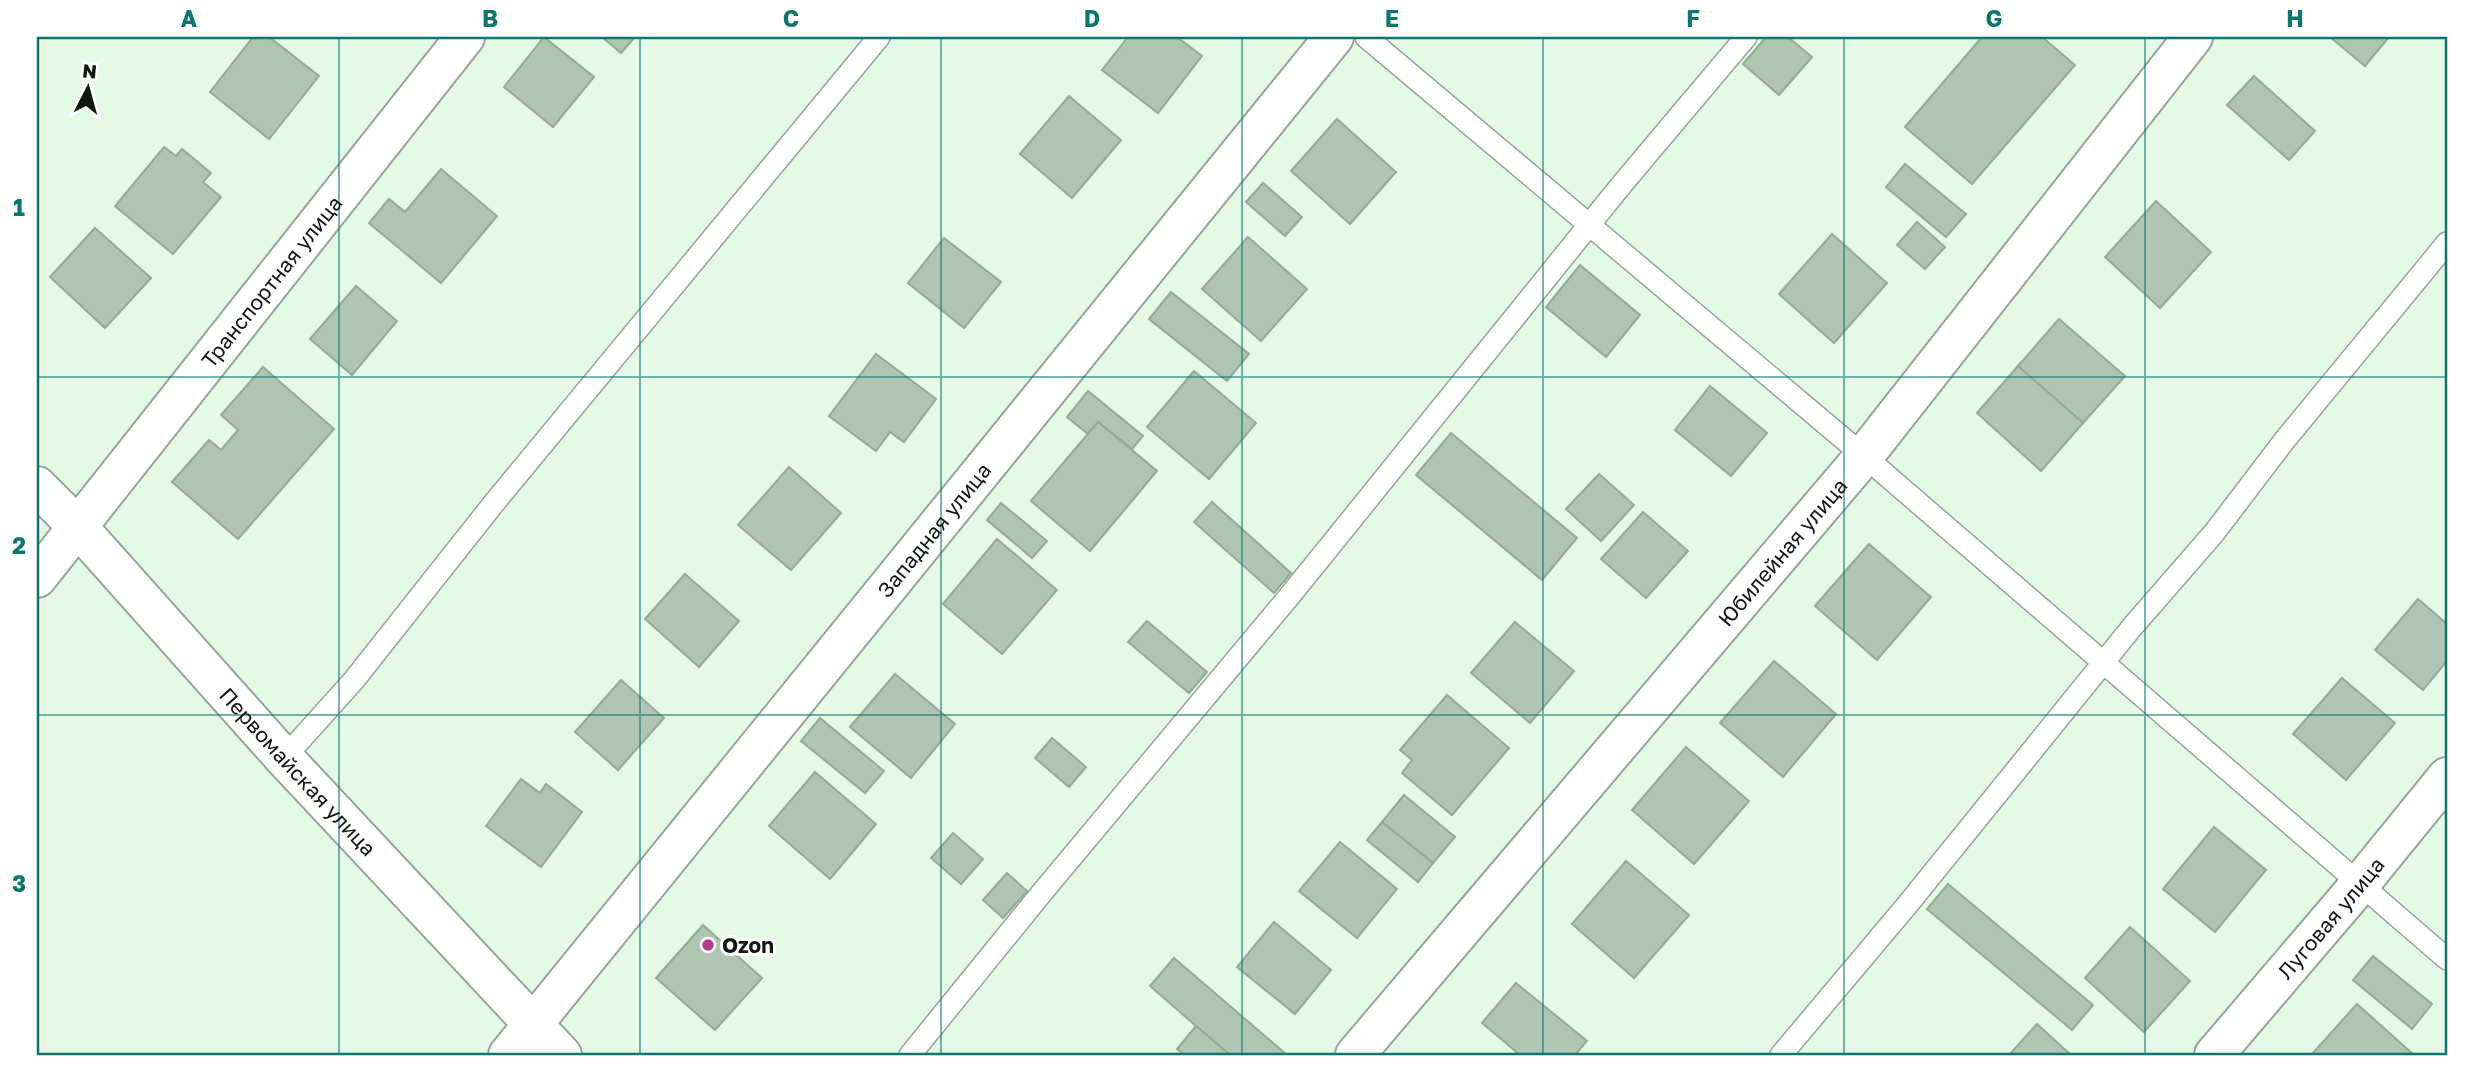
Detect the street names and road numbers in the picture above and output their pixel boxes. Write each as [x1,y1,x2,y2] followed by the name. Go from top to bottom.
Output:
[196,190,347,373] street label: Транспортная улица
[872,457,996,603] street label: Западная улица
[1712,473,1853,631] street label: Юбилейная улица
[214,682,382,861] street label: Первомайская улица
[2272,852,2390,984] street label: Луговая улица

